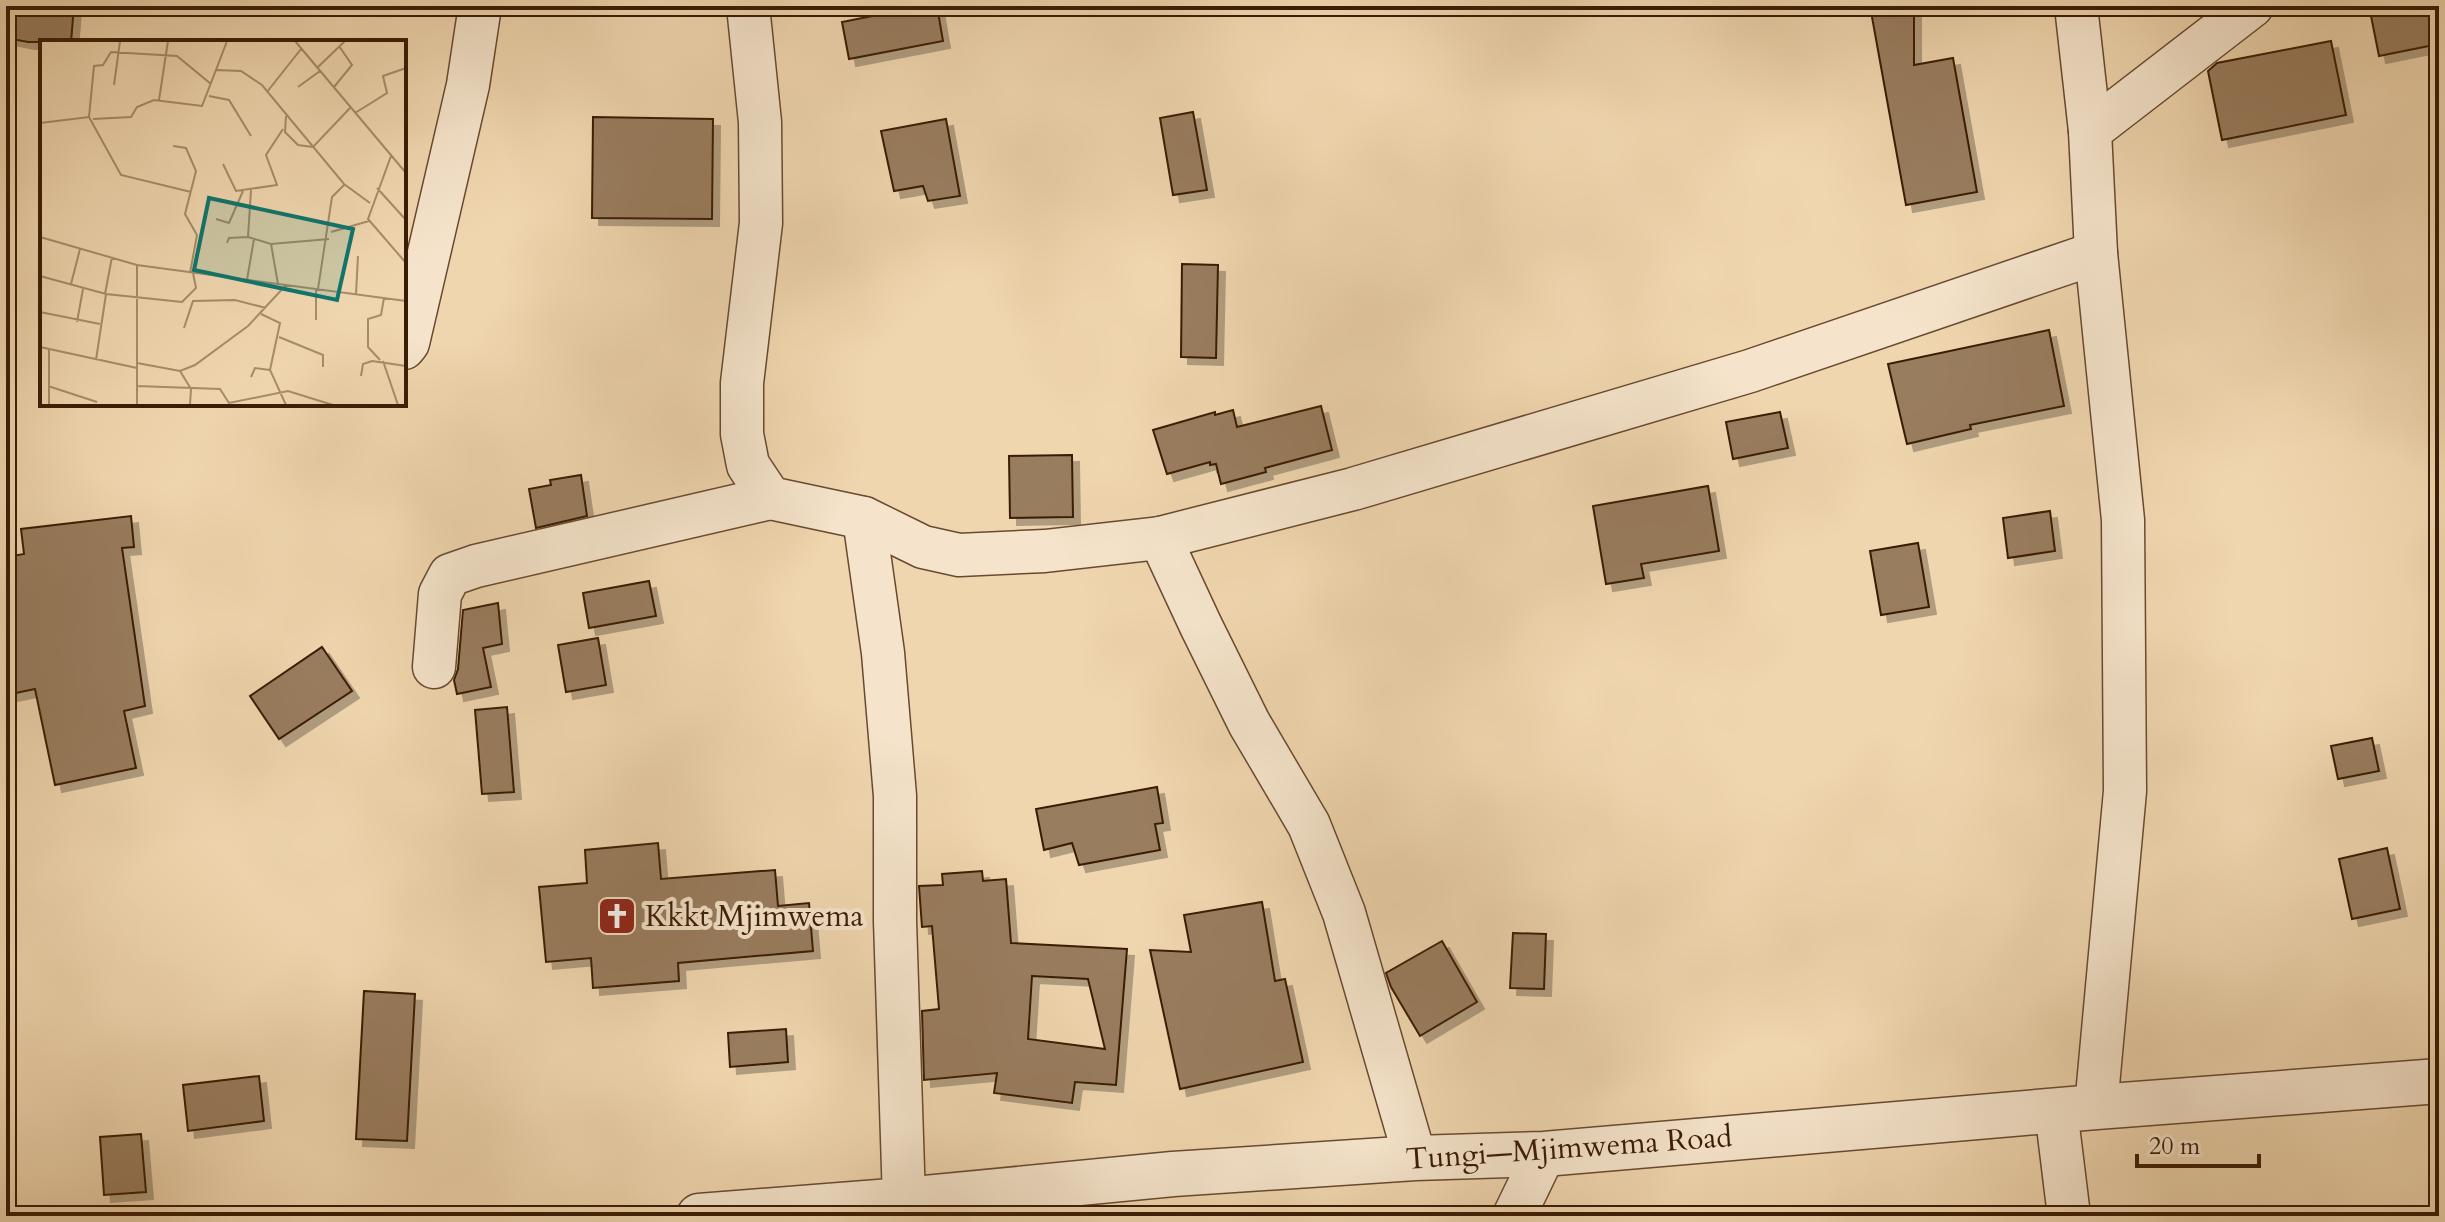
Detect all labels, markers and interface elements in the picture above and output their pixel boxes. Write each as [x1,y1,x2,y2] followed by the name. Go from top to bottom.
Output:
[40,40,406,406] inset map
[596,895,638,937] church icon: Kkkt Mjimwema
[645,896,864,937] place label: Kkkt Mjimwema
[1404,1116,1734,1180] street label: Tungi—Mjimwema Road
[2137,1118,2259,1168] scale bar
[2149,1130,2201,1163] text: 20 m

